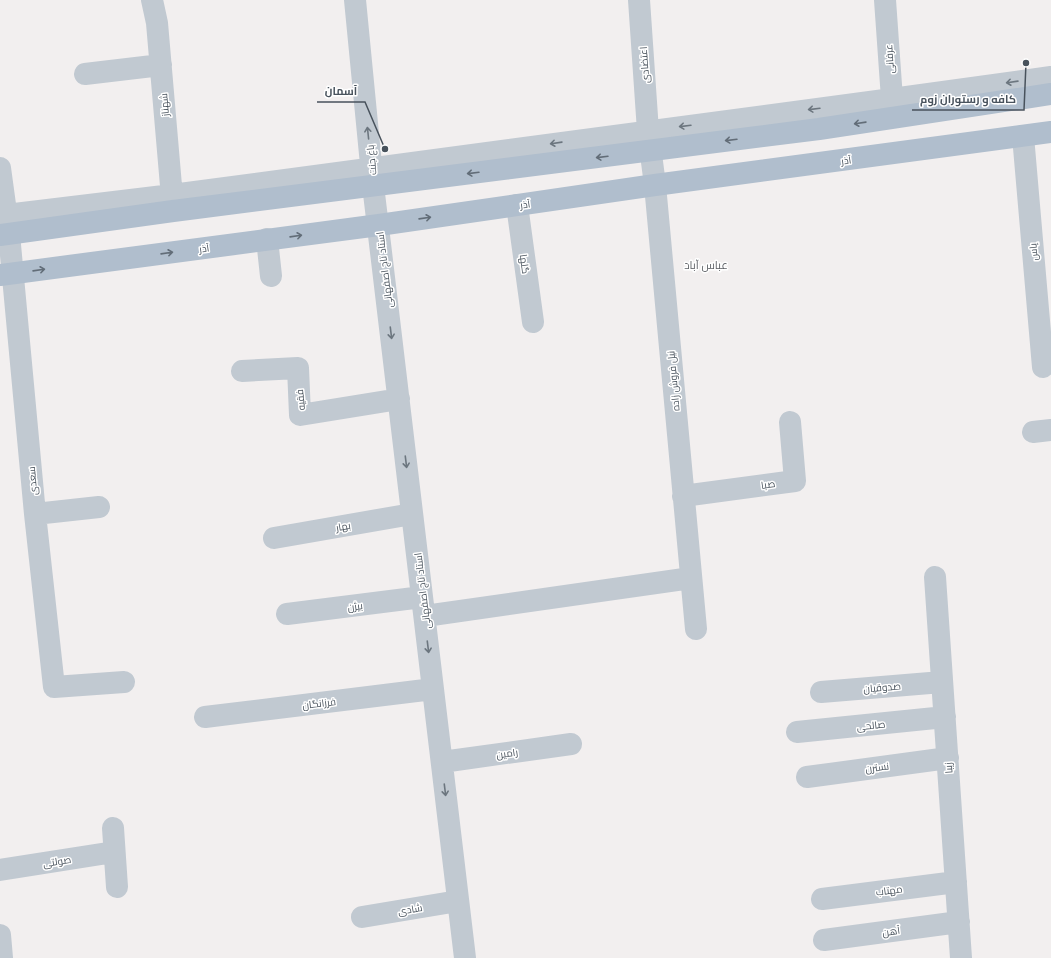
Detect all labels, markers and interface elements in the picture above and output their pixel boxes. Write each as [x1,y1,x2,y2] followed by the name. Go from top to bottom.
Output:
[883,44,897,74] street label: عرفانی
[638,46,652,84] street label: اعتضادی
[1006,78,1019,86] one-way arrow
[317,79,365,102] callout: آسمان
[325,85,358,98] text: آسمان
[912,87,1024,110] callout: کافه و رستوران زوم
[158,93,172,118] street label: شهناز
[920,93,1016,107] text: کافه و رستوران زوم
[808,105,821,113] one-way arrow
[854,119,867,127] one-way arrow
[679,122,692,130] one-way arrow
[364,127,372,140] one-way arrow
[725,136,738,144] one-way arrow
[550,139,563,147] one-way arrow
[364,144,380,176] street label: باغ جنت
[596,153,609,161] one-way arrow
[839,154,852,168] street label: آذر
[467,169,480,177] one-way arrow
[518,198,531,212] street label: آذر
[418,214,431,222] one-way arrow
[374,231,396,309] street label: استاد تاج اصفهانی
[289,232,302,239] one-way arrow
[197,242,210,256] street label: آذر
[1027,242,1041,261] street label: یاس
[161,249,174,257] one-way arrow
[517,254,531,274] street label: گلها
[684,259,728,272] district label: عباس آباد
[32,266,45,274] one-way arrow
[387,326,395,339] one-way arrow
[665,350,683,412] street label: نیل فروش زاده
[294,389,308,411] street label: فقیه
[402,455,410,468] one-way arrow
[26,466,40,496] street label: سعدی
[760,478,776,492] street label: صبا
[334,520,352,534] street label: بهار
[412,552,434,630] street label: استاد تاج اصفهانی
[347,600,363,614] street label: بیژن
[424,640,432,653] one-way arrow
[863,680,901,696] street label: صدوقیان
[302,696,337,712] street label: فرزانگان
[856,719,886,733] street label: صالحی
[496,747,519,761] street label: رامین
[864,760,890,776] street label: نسترن
[943,762,955,774] street label: زیبا
[441,783,449,796] one-way arrow
[42,854,72,870] street label: صولتی
[875,883,903,899] street label: مهتاب
[397,902,424,918] street label: شادی
[882,925,901,939] street label: آهن

